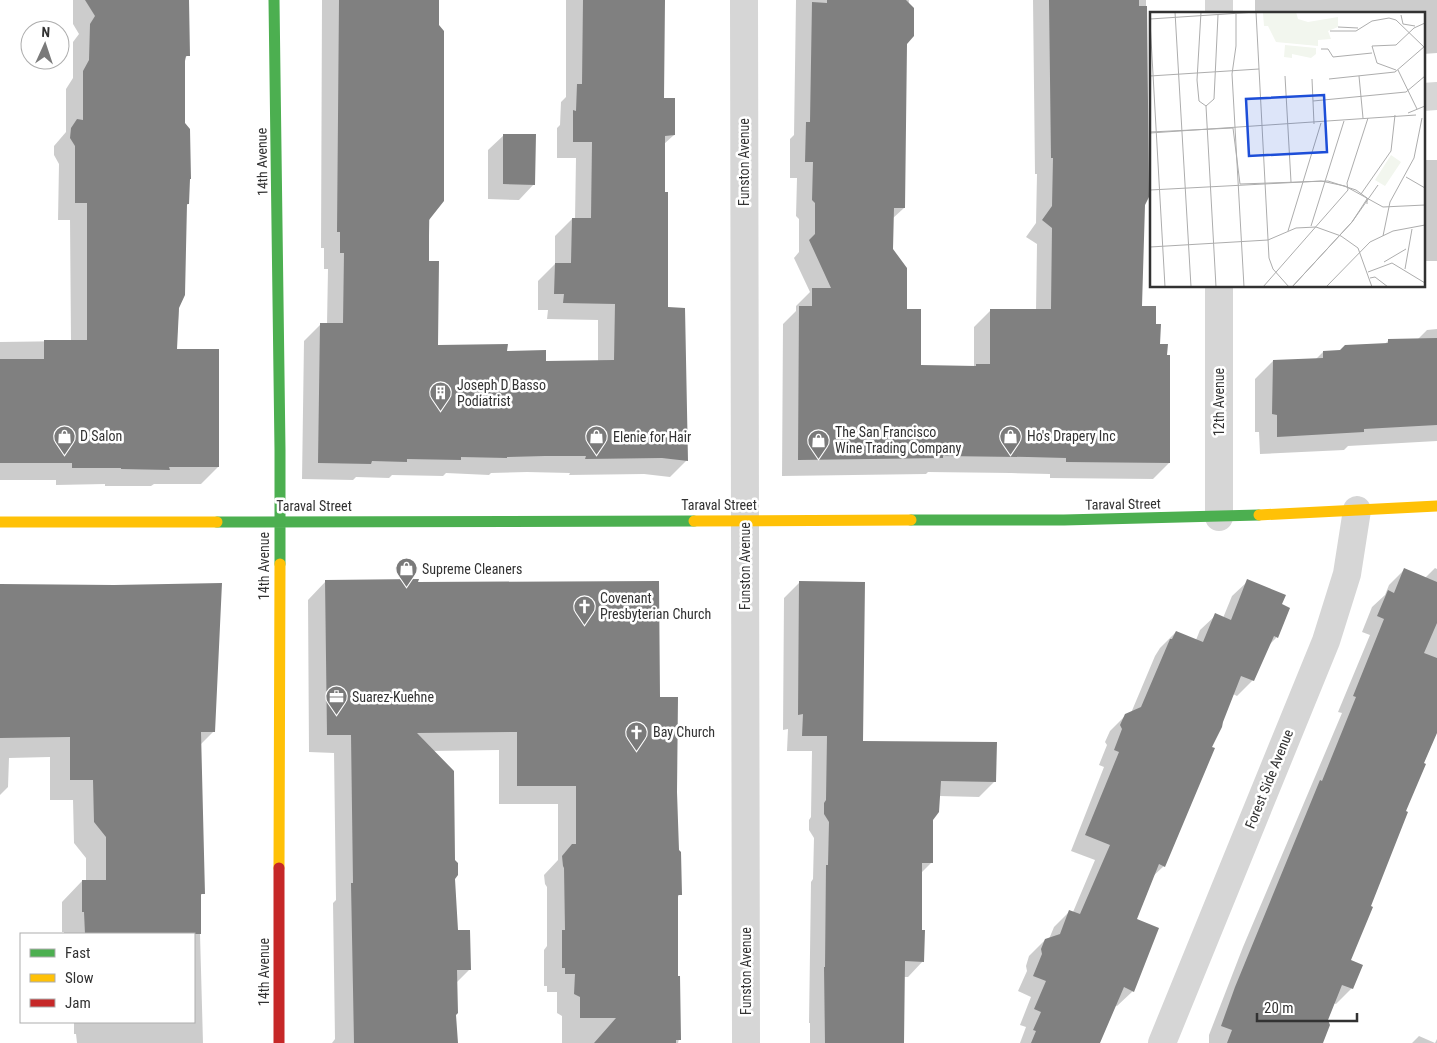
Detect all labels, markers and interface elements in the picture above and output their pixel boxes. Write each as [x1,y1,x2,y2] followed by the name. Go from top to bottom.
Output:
[1150,12,1424,288] inset map
[20,20,70,70] north arrow
[41,24,50,40] text: N
[736,118,752,206] street label: Funston Avenue
[253,127,271,196] street label: 14th Avenue
[1211,367,1227,436] street label: 12th Avenue
[457,377,546,409] place label: Joseph D Basso Podiatrist
[429,381,453,412] building icon: Joseph D Basso Podiatrist
[52,424,76,455] shop icon: D Salon
[835,424,962,456] place label: The San Francisco Wine Trading Company
[999,424,1023,455] shop icon: Ho's Drapery Inc
[585,425,609,456] shop icon: Elenie for Hair
[80,428,122,444] place label: D Salon
[807,428,831,459] shop icon: The San Francisco Wine Trading Company
[1027,428,1116,444] place label: Ho's Drapery Inc
[613,429,691,445] place label: Elenie for Hair
[1085,495,1161,513] street label: Taraval Street
[681,497,757,513] street label: Taraval Street
[276,498,352,514] street label: Taraval Street
[737,522,753,610] street label: Funston Avenue
[256,531,272,600] street label: 14th Avenue
[394,557,418,588] shop icon: Supreme Cleaners
[422,561,522,577] place label: Supreme Cleaners
[600,590,711,622] place label: Covenant Presbyterian Church
[572,594,596,625] church icon: Covenant Presbyterian Church
[324,685,348,716] office icon: Suarez-Kuehne
[352,689,434,705] place label: Suarez-Kuehne
[625,720,649,751] church icon: Bay Church
[653,724,715,740] place label: Bay Church
[1242,727,1296,831] street label: Forest Side Avenue
[738,927,754,1015] street label: Funston Avenue
[20,933,195,1023] legend
[256,937,272,1006] street label: 14th Avenue
[65,944,90,962] text: Fast
[65,969,94,987] text: Slow
[1257,990,1357,1022] scale bar
[65,994,91,1012] text: Jam
[1264,999,1294,1017] text: 20 m

